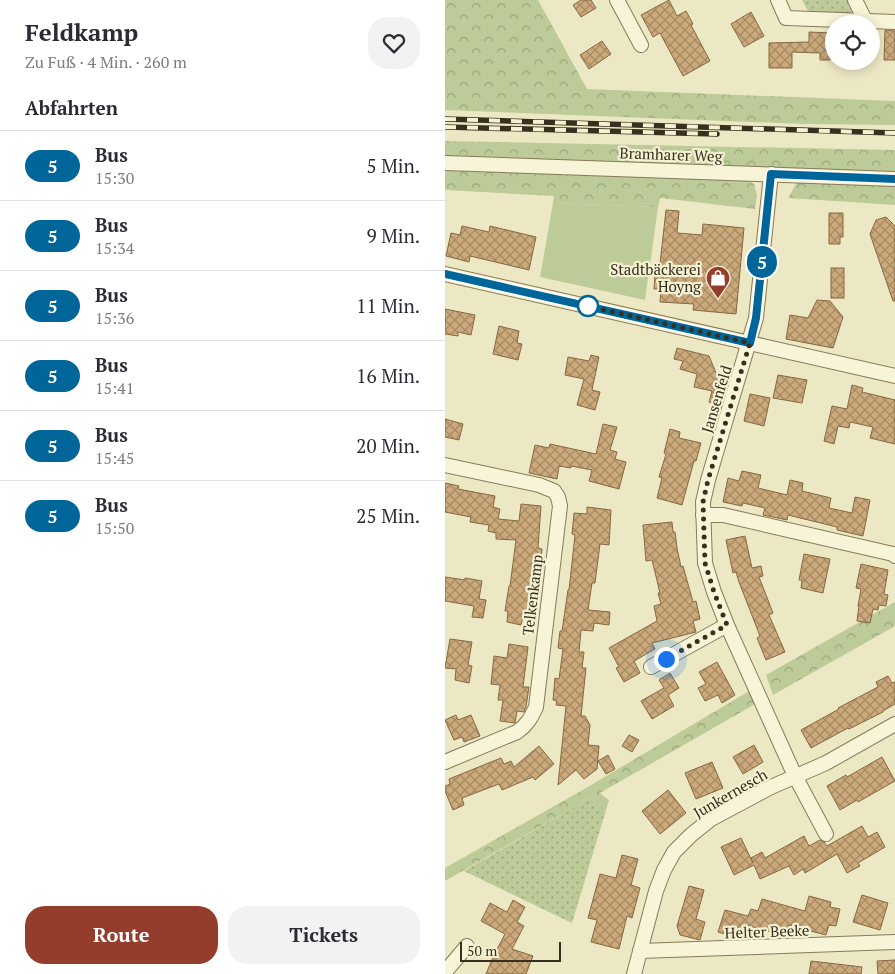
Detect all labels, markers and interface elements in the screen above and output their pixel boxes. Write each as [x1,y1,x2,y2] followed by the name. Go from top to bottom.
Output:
[825,15,880,70] map controls
[825,15,880,70] button: locate
[25,16,138,48] text: Feldkamp
[368,17,420,69] button: heart
[25,51,187,73] text: Zu Fuß · 4 Min. · 260 m
[25,95,118,120] text: Abfahrten
[95,142,128,167] text: Bus
[619,142,724,166] street label: Bramharer Weg
[366,153,420,178] text: 5 Min.
[47,154,58,178] text: 5
[95,167,134,189] text: 15:30
[95,212,128,237] text: Bus
[366,223,420,248] text: 9 Min.
[47,224,58,248] text: 5
[95,237,134,259] text: 15:34
[746,246,778,278] line badge: 5
[757,250,767,274] text: 5
[610,259,702,296] place label: Stadtbäckerei Hoyng
[705,265,731,299] shop icon: Stadtbäckerei Hoyng
[95,282,128,307] text: Bus
[356,293,420,318] text: 11 Min.
[47,294,58,318] text: 5
[577,295,599,317] unlabelled marker
[95,307,134,329] text: 15:36
[95,352,128,377] text: Bus
[356,363,420,388] text: 16 Min.
[696,363,736,435] street label: Jansenfeld
[47,364,58,388] text: 5
[95,377,134,399] text: 15:41
[95,422,128,447] text: Bus
[356,433,420,458] text: 20 Min.
[47,434,58,458] text: 5
[95,447,134,469] text: 15:45
[95,492,128,517] text: Bus
[356,503,420,528] text: 25 Min.
[47,504,58,528] text: 5
[95,517,134,539] text: 15:50
[517,553,547,637] street label: Telkenkamp
[654,647,679,672] your location
[689,764,771,822] street label: Junkernesch
[25,906,218,964] button: Route
[228,906,420,964] button: Tickets
[724,920,810,942] street label: Helter Beeke
[460,939,561,962] scale bar
[467,941,497,960] text: 50 m

